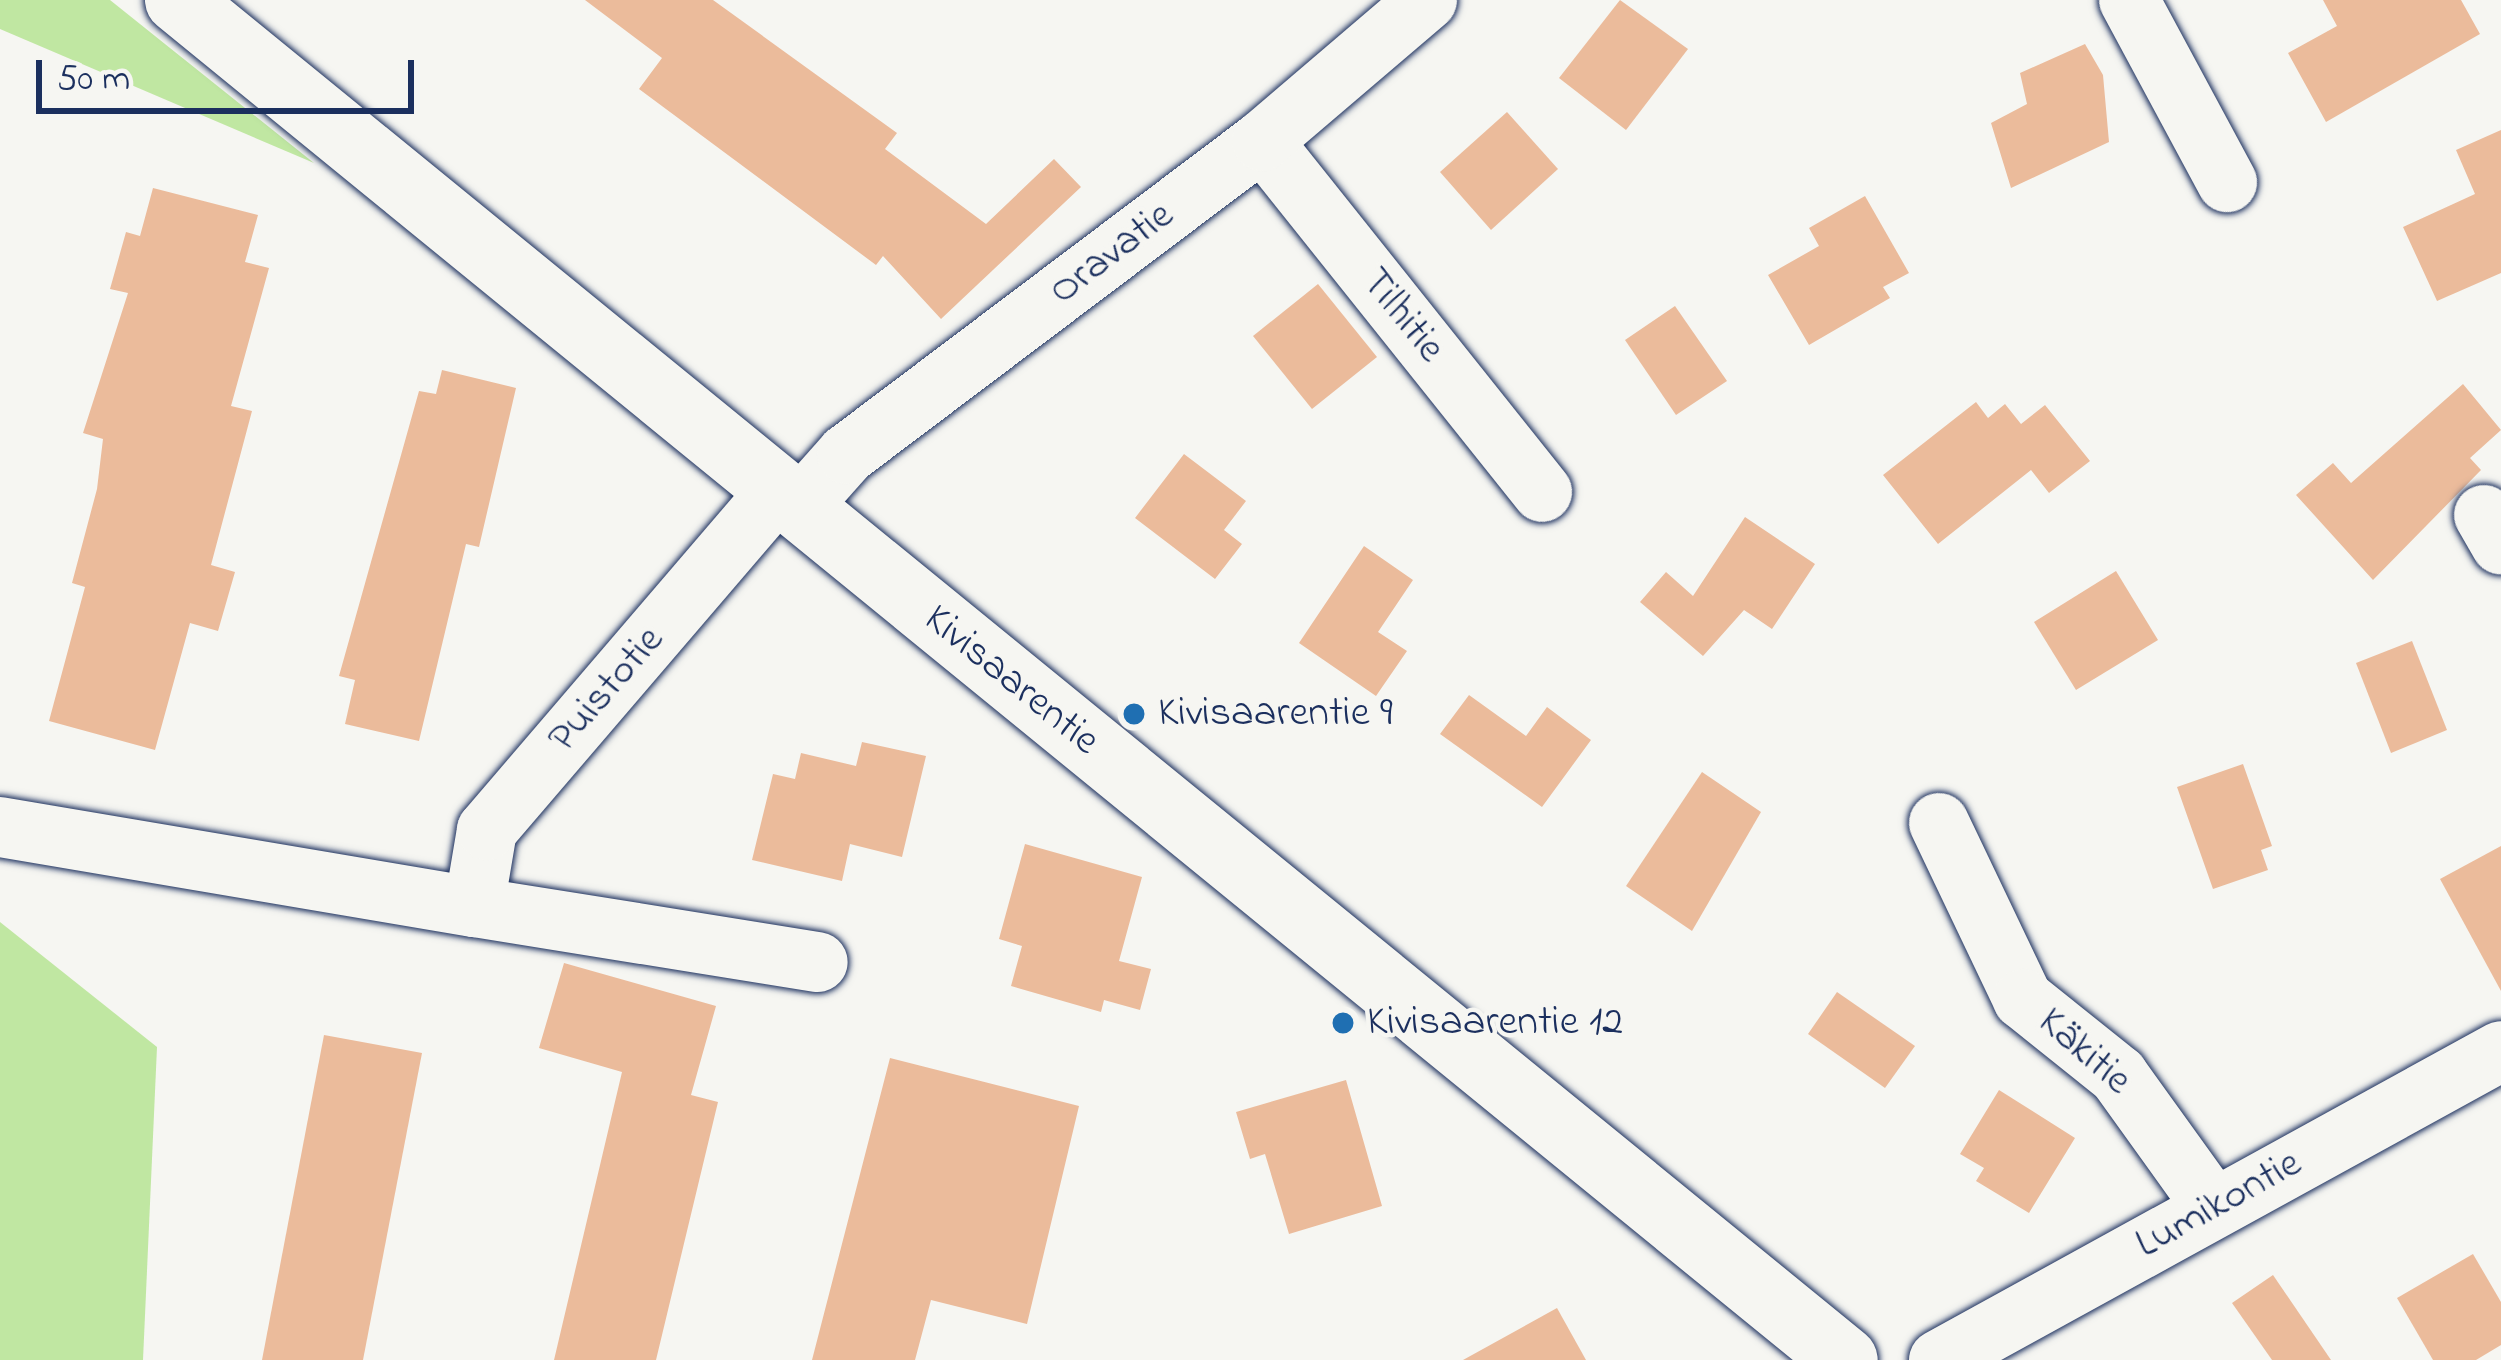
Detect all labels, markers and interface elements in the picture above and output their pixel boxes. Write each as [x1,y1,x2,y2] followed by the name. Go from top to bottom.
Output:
[42,36,420,110] scale bar
[57,54,130,107] text: 50 m
[1040,191,1184,317] street label: Oravatie
[1349,259,1455,373] street label: Tilhitie
[913,595,1109,767] street label: Kivisaarentie
[538,616,676,764] street label: Puistotie
[1158,689,1393,739] place label: Kivisaarentie 9
[1121,701,1147,727] marker: Kivisaarentie 9
[1367,998,1623,1048] place label: Kivisaarentie 12
[2027,998,2141,1106] street label: Käkitie
[1330,1010,1356,1036] marker: Kivisaarentie 12
[2128,1139,2310,1271] street label: Lumikontie

